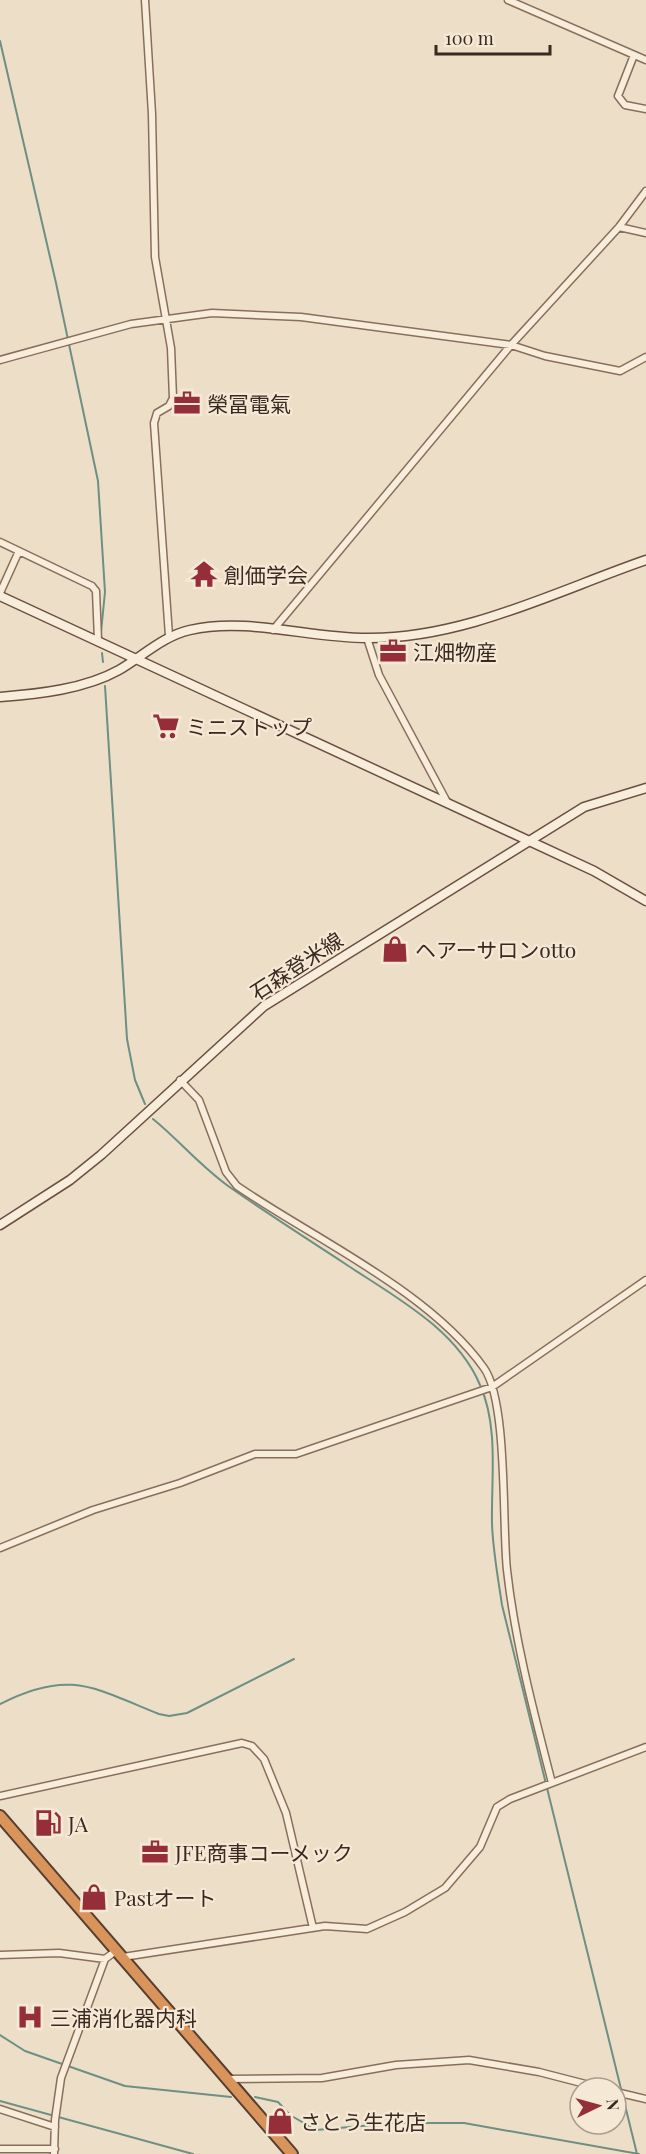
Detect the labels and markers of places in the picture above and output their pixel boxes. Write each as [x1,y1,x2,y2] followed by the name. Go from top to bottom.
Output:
[172,388,202,418] office icon: 榮冨電氣
[207,389,291,417] place label: 榮冨電氣
[189,559,219,589] temple icon: 創価学会
[224,560,308,588] place label: 創価学会
[378,636,408,666] office icon: 江畑物産
[413,637,497,665] place label: 江畑物産
[151,711,181,741] supermarket icon: ミニストップ
[186,712,312,740] place label: ミニストップ
[380,934,410,964] shop icon: ヘアーサロンotto
[415,935,576,963] place label: ヘアーサロンotto
[33,1808,63,1838] fuel station icon: JA
[67,1809,89,1837] place label: JA
[140,1837,170,1867] office icon: JFE商事コーメック
[174,1838,353,1866] place label: JFE商事コーメック
[79,1882,109,1912] shop icon: Pastオート
[114,1883,216,1911] place label: Pastオート
[15,2002,45,2032] hospital icon: 三浦消化器内科
[50,2003,197,2031] place label: 三浦消化器内科
[265,2106,295,2136] shop icon: さとう生花店
[300,2107,426,2135] place label: さとう生花店

